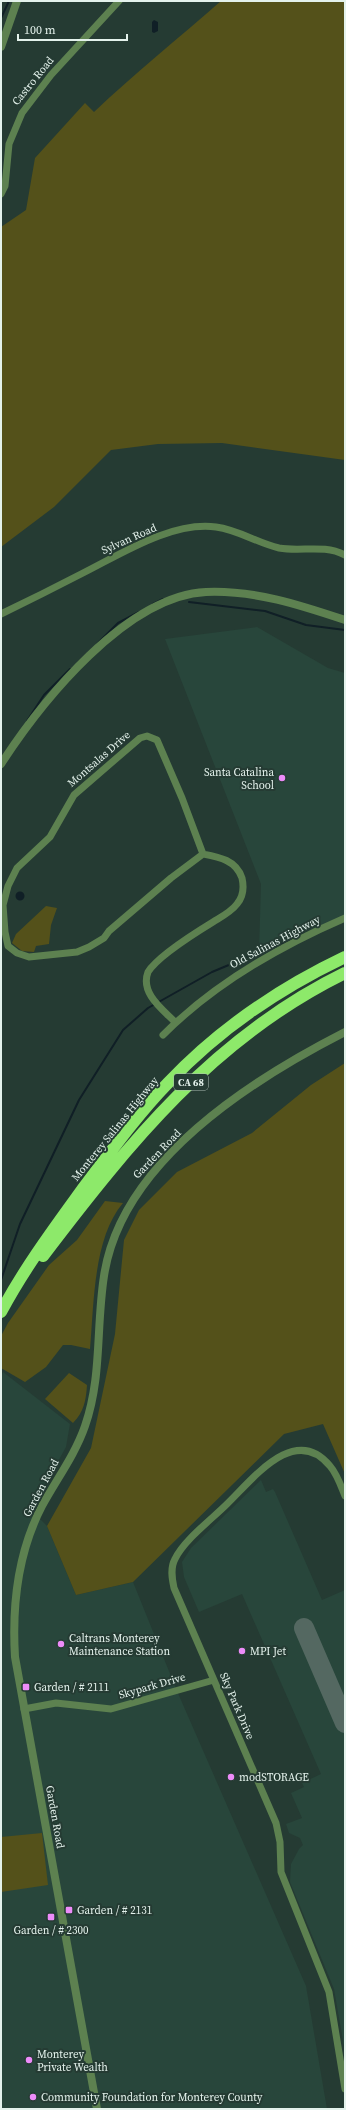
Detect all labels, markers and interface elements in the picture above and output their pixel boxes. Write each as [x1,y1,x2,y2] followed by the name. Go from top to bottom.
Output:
[18,16,127,42] scale bar
[24,22,56,38] text: 100 m
[9,53,58,109] street label: Castro Road
[99,520,160,558] street label: Sylvan Road
[64,727,134,791] street label: Montsalas Drive
[204,765,274,793] place label: Santa Catalina School
[277,773,287,783] marker: Santa Catalina School
[227,912,323,972] street label: Old Salinas Highway
[68,1073,162,1184] street label: Monterey Salinas Highway
[174,1074,208,1090] road number: CA 68
[130,1125,185,1182] street label: Garden Road
[19,1456,63,1520] street label: Garden Road
[69,1631,170,1659] place label: Caltrans Monterey Maintenance Station
[56,1639,66,1649] marker: Caltrans Monterey Maintenance Station
[250,1644,286,1659] place label: MPI Jet
[237,1646,247,1656] marker: MPI Jet
[117,1669,187,1703] street label: Skypark Drive
[216,1670,258,1742] street label: Sky Park Drive
[34,1680,109,1695] place label: Garden / # 2111
[21,1682,31,1692] marker: Garden / # 2111
[239,1770,309,1785] place label: modSTORAGE
[226,1772,236,1782] marker: modSTORAGE
[42,1784,68,1850] street label: Garden Road
[77,1903,152,1918] place label: Garden / # 2131
[64,1905,74,1915] marker: Garden / # 2131
[46,1912,56,1922] marker: Garden / # 2300
[13,1923,89,1938] place label: Garden / # 2300
[37,2047,108,2075] place label: Monterey Private Wealth
[24,2055,34,2065] marker: Monterey Private Wealth
[41,2090,263,2105] place label: Community Foundation for Monterey County
[28,2092,38,2102] marker: Community Foundation for Monterey County

